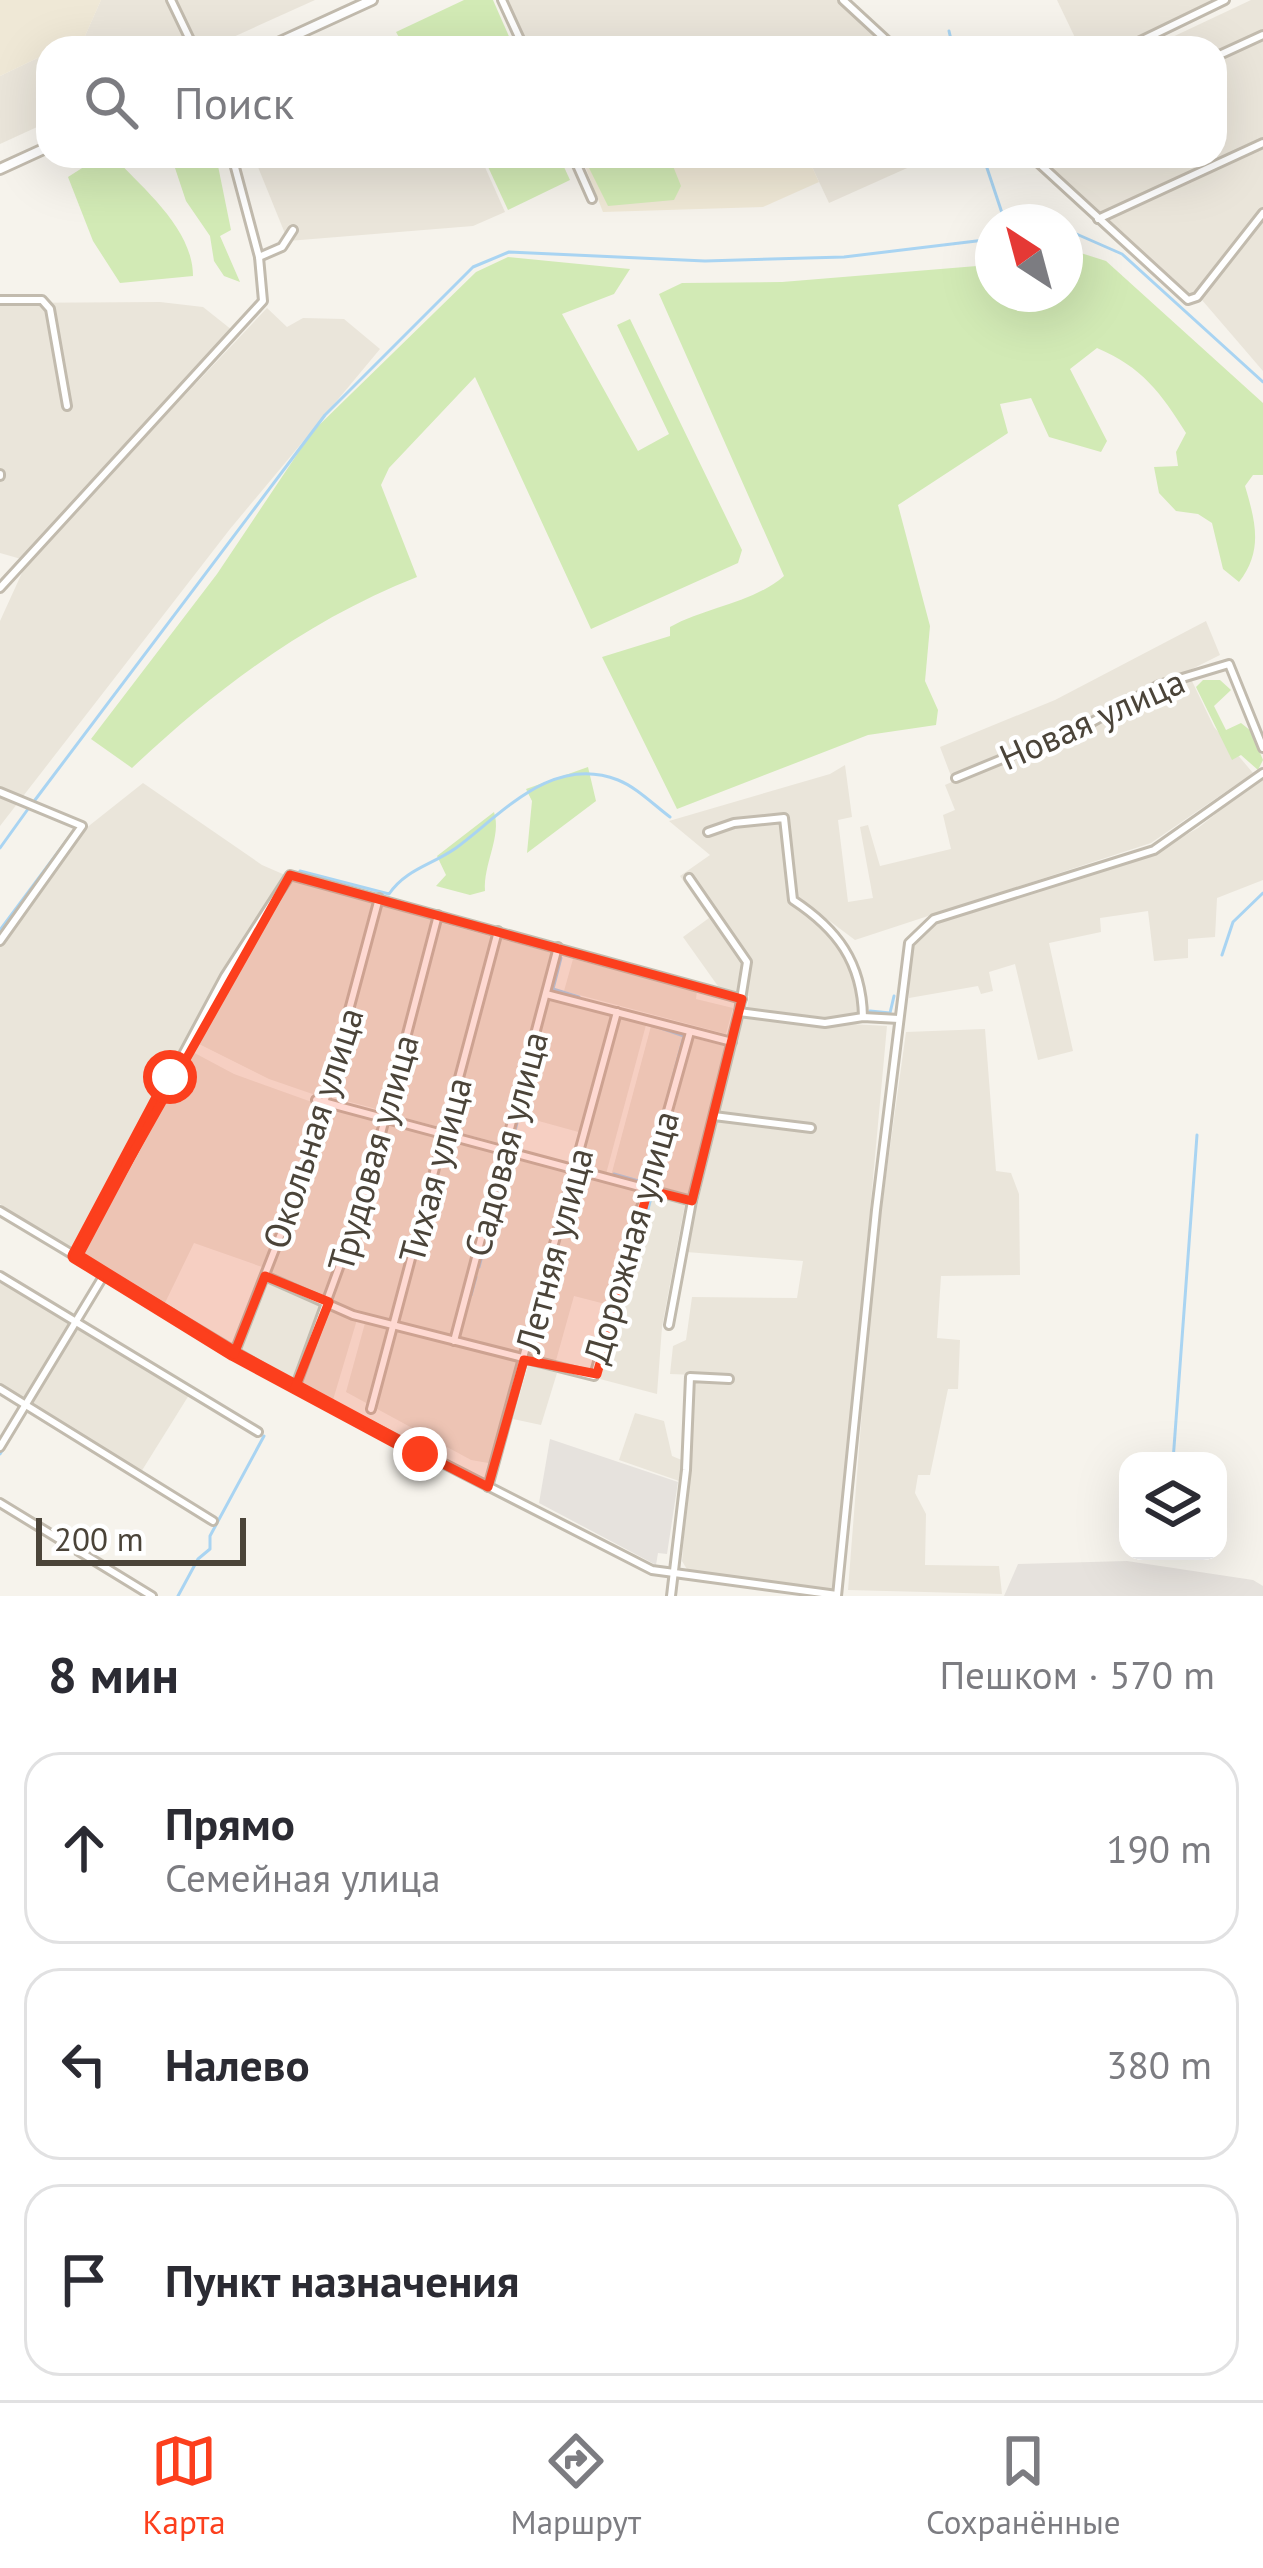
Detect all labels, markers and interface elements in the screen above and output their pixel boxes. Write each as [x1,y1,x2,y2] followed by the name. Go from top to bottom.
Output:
[36,36,1227,168] search box
[78,69,144,135] icon: search
[174,73,294,131] text: Поиск
[975,204,1083,312] north arrow
[992,657,1192,780] street label: Новая улица
[251,1001,374,1254] street label: Окольная улица
[453,1026,558,1262] street label: Садовая улица
[316,1029,429,1277] street label: Трудовая улица
[143,1050,197,1104] route start
[387,1072,482,1268] street label: Тихая улица
[572,1105,689,1369] street label: Дорожная улица
[503,1142,603,1358] street label: Летняя улица
[393,1427,447,1481] route end
[1119,1452,1227,1560] map controls
[1119,1452,1227,1560] button: layers
[36,1512,246,1565] scale bar
[54,1517,144,1560] text: 200 m
[48,1641,179,1707] text: 8 мин
[939,1649,1215,1700] text: Пешком · 570 m
[165,1794,295,1852] text: Прямо
[51,1815,117,1881] icon: ahead
[1106,1823,1212,1874] text: 190 m
[165,1852,441,1903] text: Семейная улица
[51,2031,117,2097] icon: left
[165,2035,310,2093] text: Налево
[1106,2039,1212,2090] text: 380 m
[51,2247,117,2313] icon: arrive
[165,2251,519,2309] text: Пункт назначения
[142,2428,226,2543] tab: Карта
[511,2428,641,2543] tab: Маршрут
[926,2428,1121,2543] tab: Сохранённые

